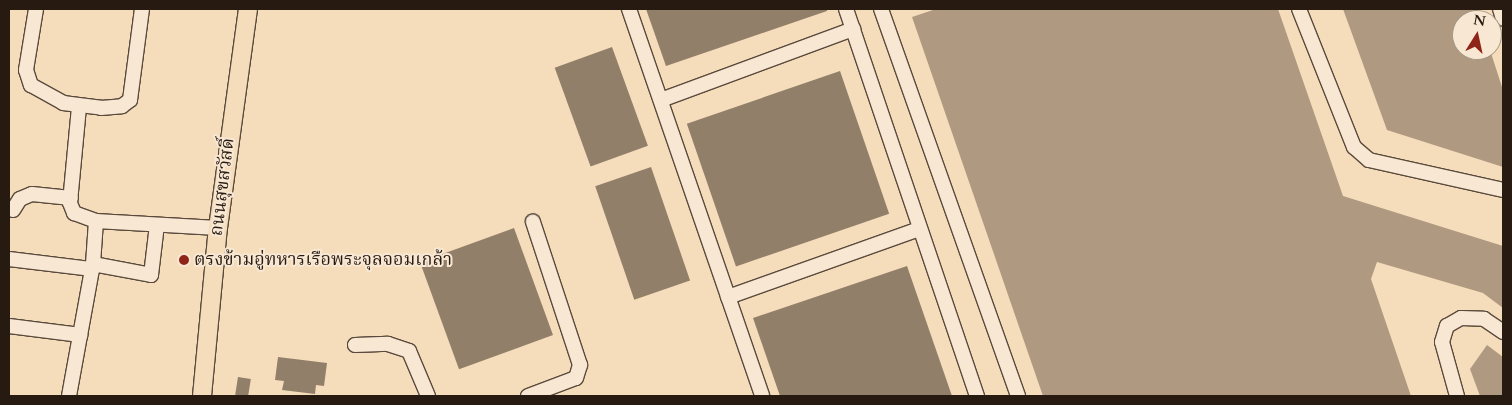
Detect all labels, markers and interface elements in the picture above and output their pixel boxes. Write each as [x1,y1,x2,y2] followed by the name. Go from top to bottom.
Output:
[1452,10,1502,60] north arrow
[1472,10,1487,31] text: N
[206,137,240,237] street label: ถนนสุขสวัสดิ์
[194,249,452,271] place label: ตรงข้ามอู่ทหารเรือพระจุลจอมเกล้า
[178,254,190,266] marker: ตรงข้ามอู่ทหารเรือพระจุลจอมเกล้า

